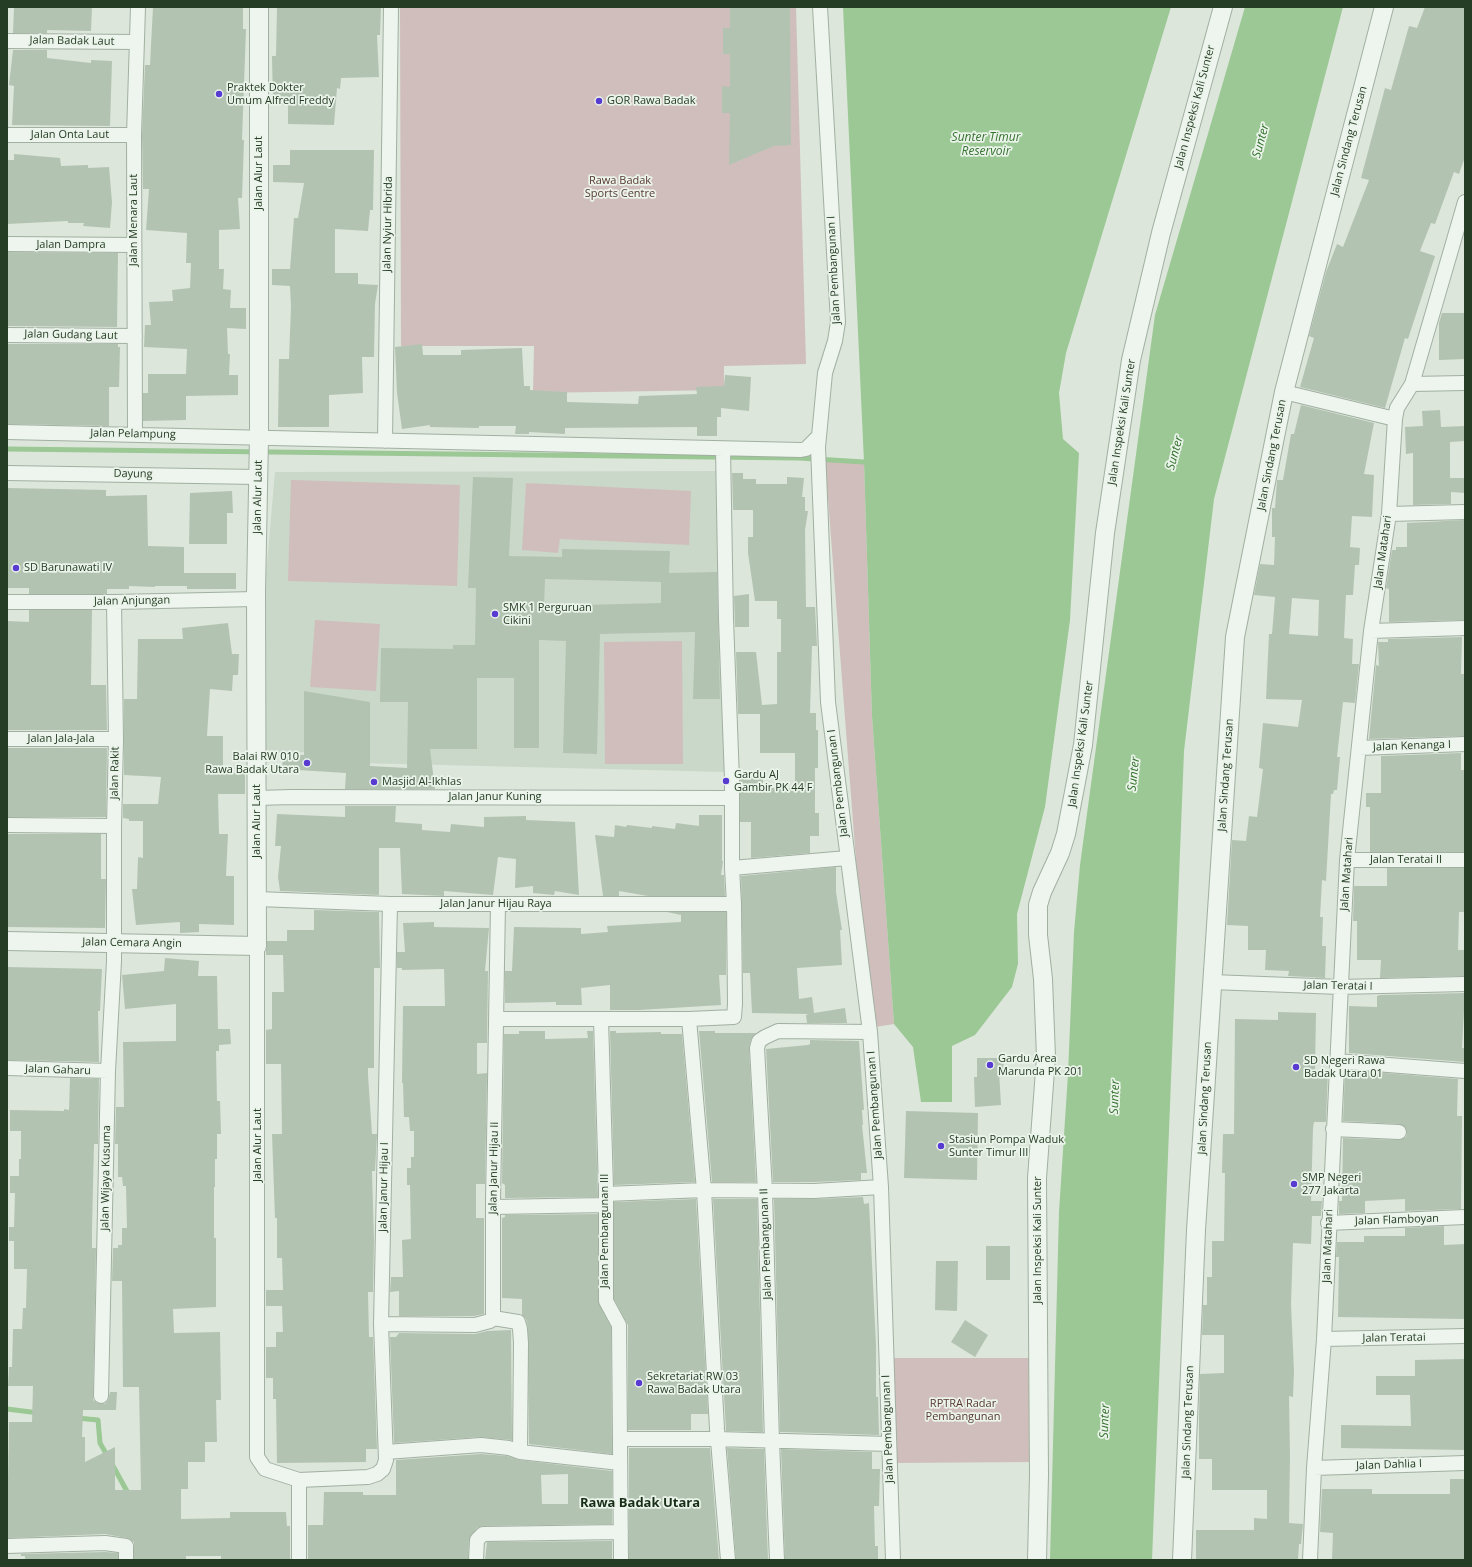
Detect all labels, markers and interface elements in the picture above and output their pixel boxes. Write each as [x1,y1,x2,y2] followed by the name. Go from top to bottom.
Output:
[30,34,114,48] street label: Jalan Badak Laut
[1172,44,1218,170] street label: Jalan Inspeksi Kali Sunter
[227,81,334,107] place label: Praktek Dokter Umum Alfred Freddy
[1328,85,1370,197] street label: Jalan Sindang Terusan
[214,89,224,99] marker: Praktek Dokter Umum Alfred Freddy
[607,94,695,108] place label: GOR Rawa Badak
[594,96,604,106] marker: GOR Rawa Badak
[1250,122,1272,160] water label: Sunter
[31,128,109,142] street label: Jalan Onta Laut
[952,131,1020,159] water label: Sunter Timur Reservoir
[252,136,266,210] street label: Jalan Alur Laut
[127,174,141,266] street label: Jalan Menara Laut
[585,174,655,200] park label: Rawa Badak Sports Centre
[381,176,395,272] street label: Jalan Nyiur Hibrida
[825,216,843,324] street label: Jalan Pembangunan I
[36,238,106,252] street label: Jalan Dampra
[24,328,118,342] street label: Jalan Gudang Laut
[1106,358,1138,486] street label: Jalan Inspeksi Kali Sunter
[1255,398,1289,512] street label: Jalan Sindang Terusan
[90,427,176,441] street label: Jalan Pelampung
[1164,434,1186,472] water label: Sunter
[251,460,265,534] street label: Jalan Alur Laut
[113,467,153,481] street label: Dayung
[1371,515,1395,589] street label: Jalan Matahari
[24,561,112,575] place label: SD Barunawati IV
[11,563,21,573] marker: SD Barunawati IV
[94,594,170,608] street label: Jalan Anjungan
[503,601,592,627] place label: SMK 1 Perguruan Cikini
[490,609,500,619] marker: SMK 1 Perguruan Cikini
[1066,680,1096,808] street label: Jalan Inspeksi Kali Sunter
[1215,718,1237,832] street label: Jalan Sindang Terusan
[825,728,851,838] street label: Jalan Pembangunan I
[27,732,95,746] street label: Jalan Jala-Jala
[1373,738,1451,754] street label: Jalan Kenanga I
[108,746,122,800] street label: Jalan Rakit
[205,750,299,776] place label: Balai RW 010 Rawa Badak Utara
[1125,756,1143,792] water label: Sunter
[302,758,312,768] marker: Balai RW 010 Rawa Badak Utara
[734,768,812,794] place label: Gardu AJ Gambir PK 44 F
[382,775,461,789] place label: Masjid Al-Ikhlas
[721,776,731,786] marker: Gardu AJ Gambir PK 44 F
[369,777,379,787] marker: Masjid Al-Ikhlas
[250,784,264,858] street label: Jalan Alur Laut
[448,790,542,804] street label: Jalan Janur Kuning
[1338,837,1356,911] street label: Jalan Matahari
[1370,853,1442,867] street label: Jalan Teratai II
[440,897,552,911] street label: Jalan Janur Hijau Raya
[82,936,182,950] street label: Jalan Cemara Angin
[1303,979,1373,993] street label: Jalan Teratai I
[1195,1041,1215,1155] street label: Jalan Sindang Terusan
[865,1050,885,1160] street label: Jalan Pembangunan I
[998,1052,1083,1078] place label: Gardu Area Marunda PK 201
[1304,1054,1385,1080] place label: SD Negeri Rawa Badak Utara 01
[985,1060,995,1070] marker: Gardu Area Marunda PK 201
[25,1062,91,1078] street label: Jalan Gaharu
[1291,1062,1301,1072] marker: SD Negeri Rawa Badak Utara 01
[1107,1079,1123,1115] water label: Sunter
[251,1108,265,1182] street label: Jalan Alur Laut
[487,1121,501,1215] street label: Jalan Janur Hijau II
[98,1125,114,1231] street label: Jalan Wijaya Kusuma
[949,1133,1064,1159] place label: Stasiun Pompa Waduk Sunter Timur III
[936,1141,946,1151] marker: Stasiun Pompa Waduk Sunter Timur III
[377,1142,391,1232] street label: Jalan Janur Hijau I
[1302,1171,1361,1197] place label: SMP Negeri 277 Jakarta
[598,1174,612,1288] street label: Jalan Pembangunan III
[1031,1176,1045,1304] street label: Jalan Inspeksi Kali Sunter
[1289,1179,1299,1189] marker: SMP Negeri 277 Jakarta
[757,1188,775,1300] street label: Jalan Pembangunan II
[1320,1209,1336,1283] street label: Jalan Matahari
[1355,1212,1439,1228] street label: Jalan Flamboyan
[1362,1331,1426,1345] street label: Jalan Teratai
[1179,1365,1197,1479] street label: Jalan Sindang Terusan
[647,1370,741,1396] place label: Sekretariat RW 03 Rawa Badak Utara
[880,1375,896,1483] street label: Jalan Pembangunan I
[634,1378,644,1388] marker: Sekretariat RW 03 Rawa Badak Utara
[926,1397,1000,1423] park label: RPTRA Radar Pembangunan
[1097,1403,1113,1439] water label: Sunter
[1356,1457,1422,1473] street label: Jalan Dahlia I
[580,1495,700,1511] district label: Rawa Badak Utara

